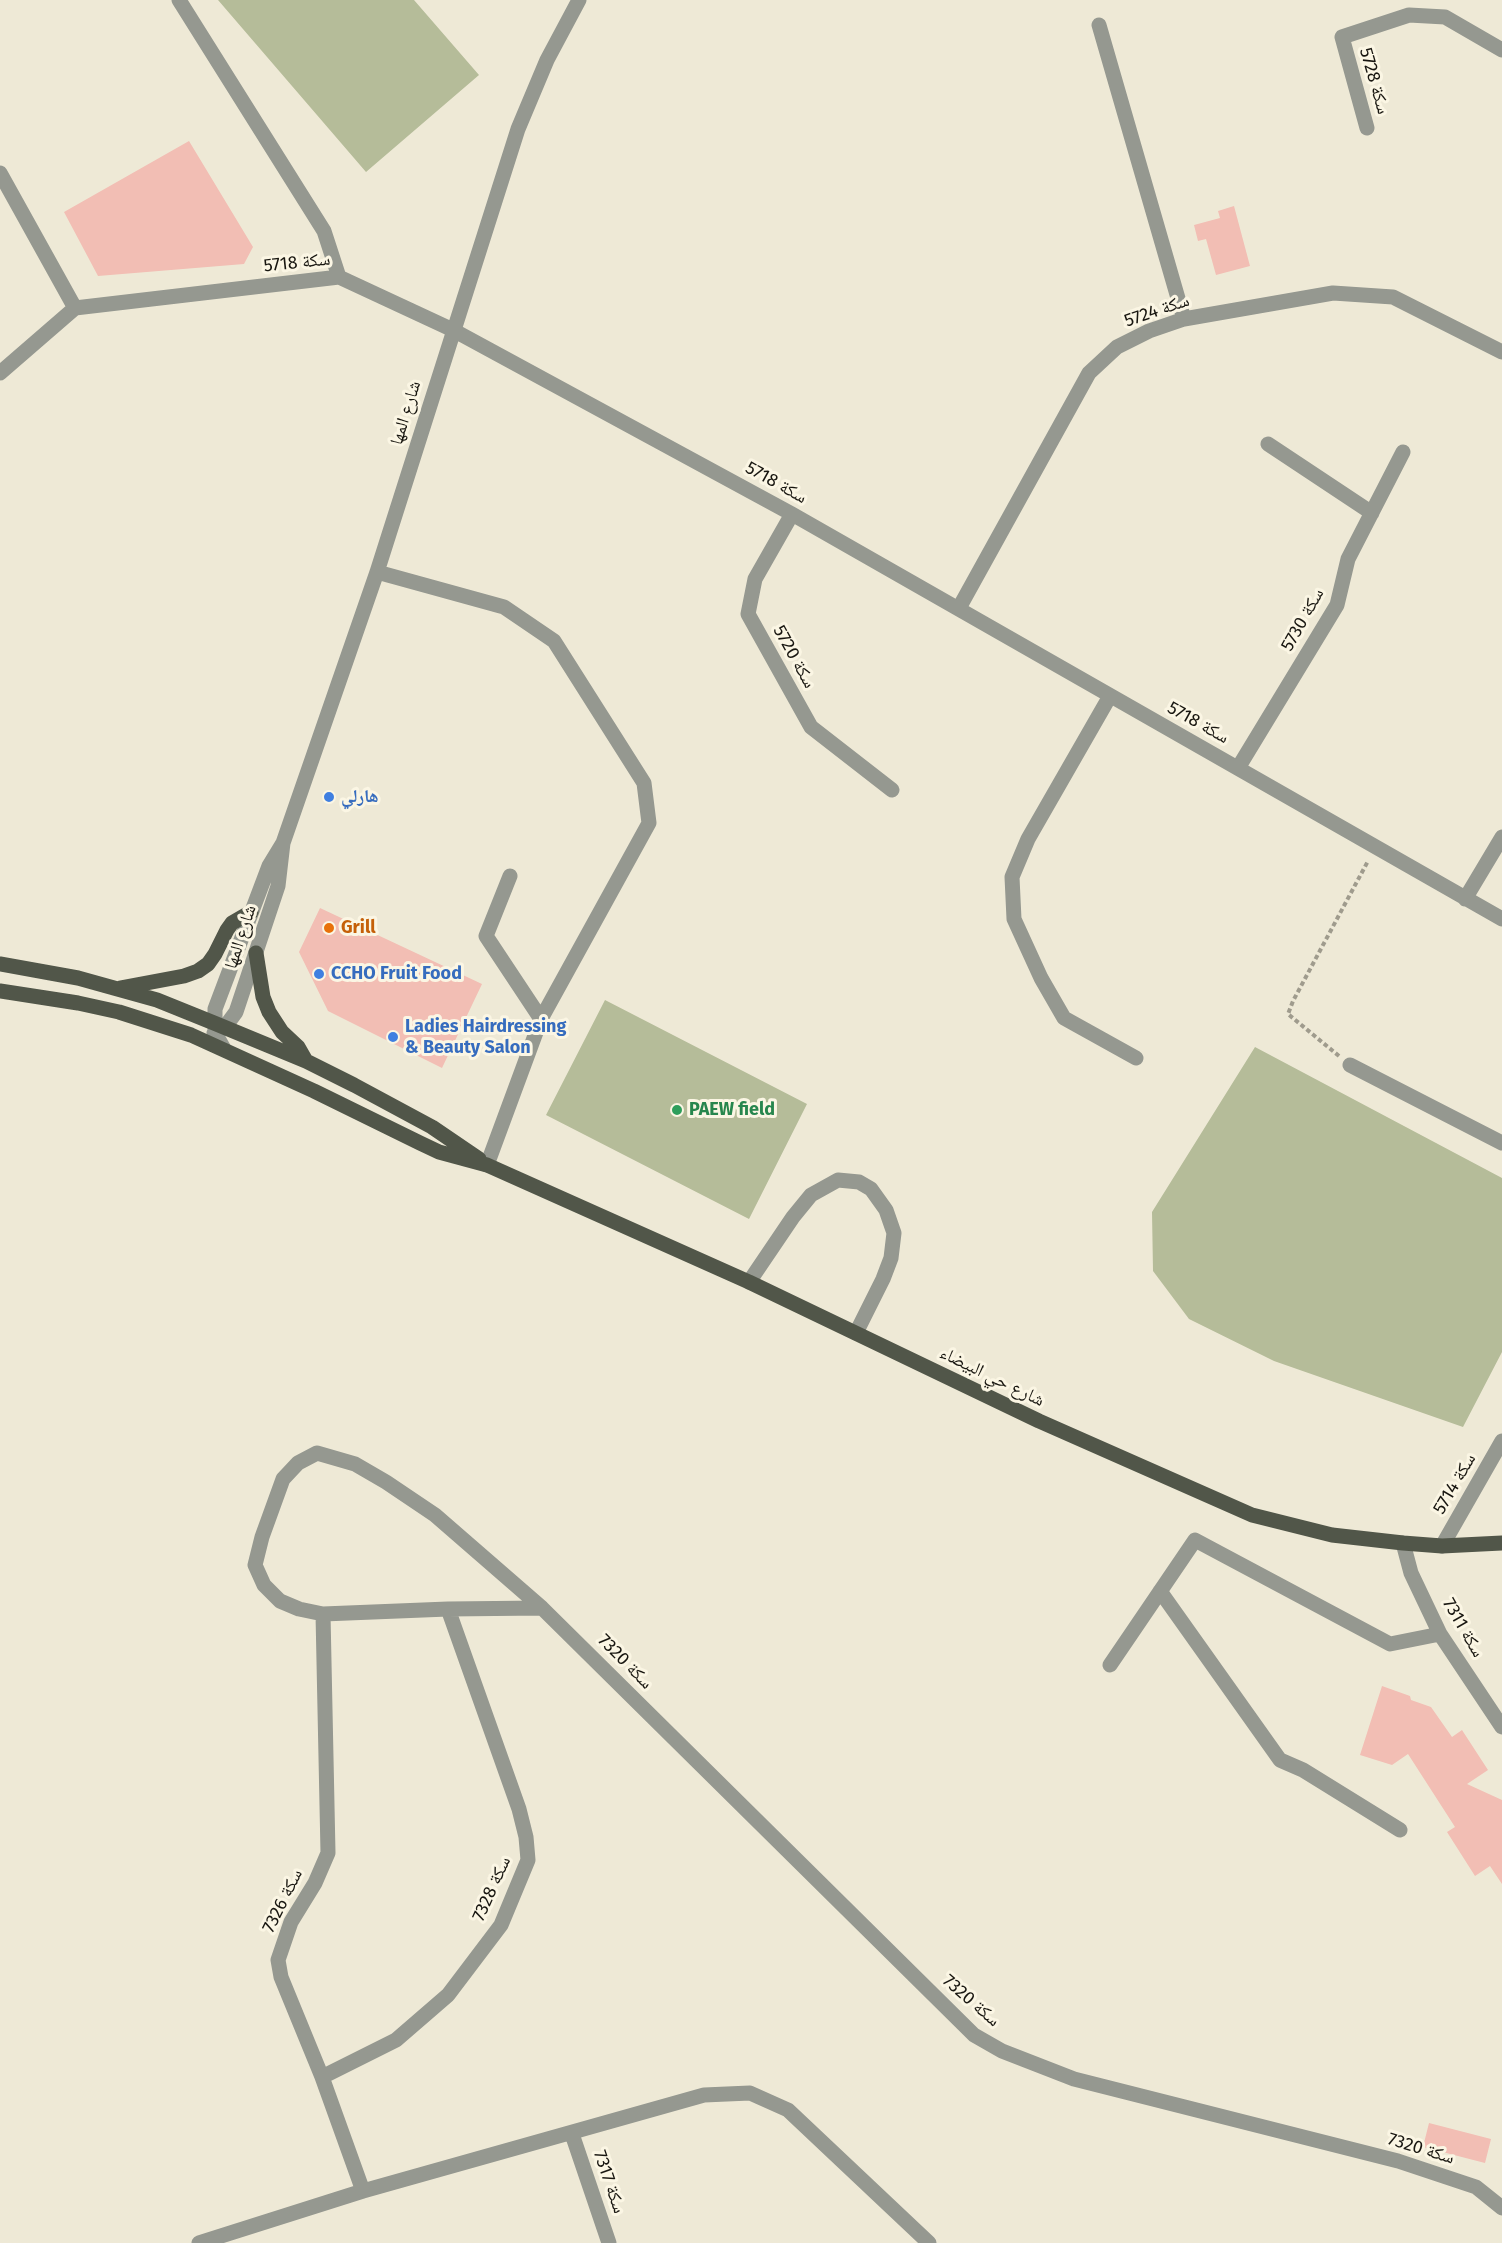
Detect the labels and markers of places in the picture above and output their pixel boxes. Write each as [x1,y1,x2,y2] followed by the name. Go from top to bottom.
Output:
[341,786,379,808] place label: هارلي
[322,790,336,804] marker: هارلي
[341,917,376,939] place label: Grill
[322,921,336,935] marker: Grill
[331,963,462,985] place label: CCHO Fruit Food
[312,967,326,981] marker: CCHO Fruit Food
[405,1016,566,1058] place label: Ladies Hairdressing & Beauty Salon
[386,1030,400,1044] marker: Ladies Hairdressing & Beauty Salon
[689,1099,775,1121] place label: PAEW field
[670,1103,684,1117] marker: PAEW field

